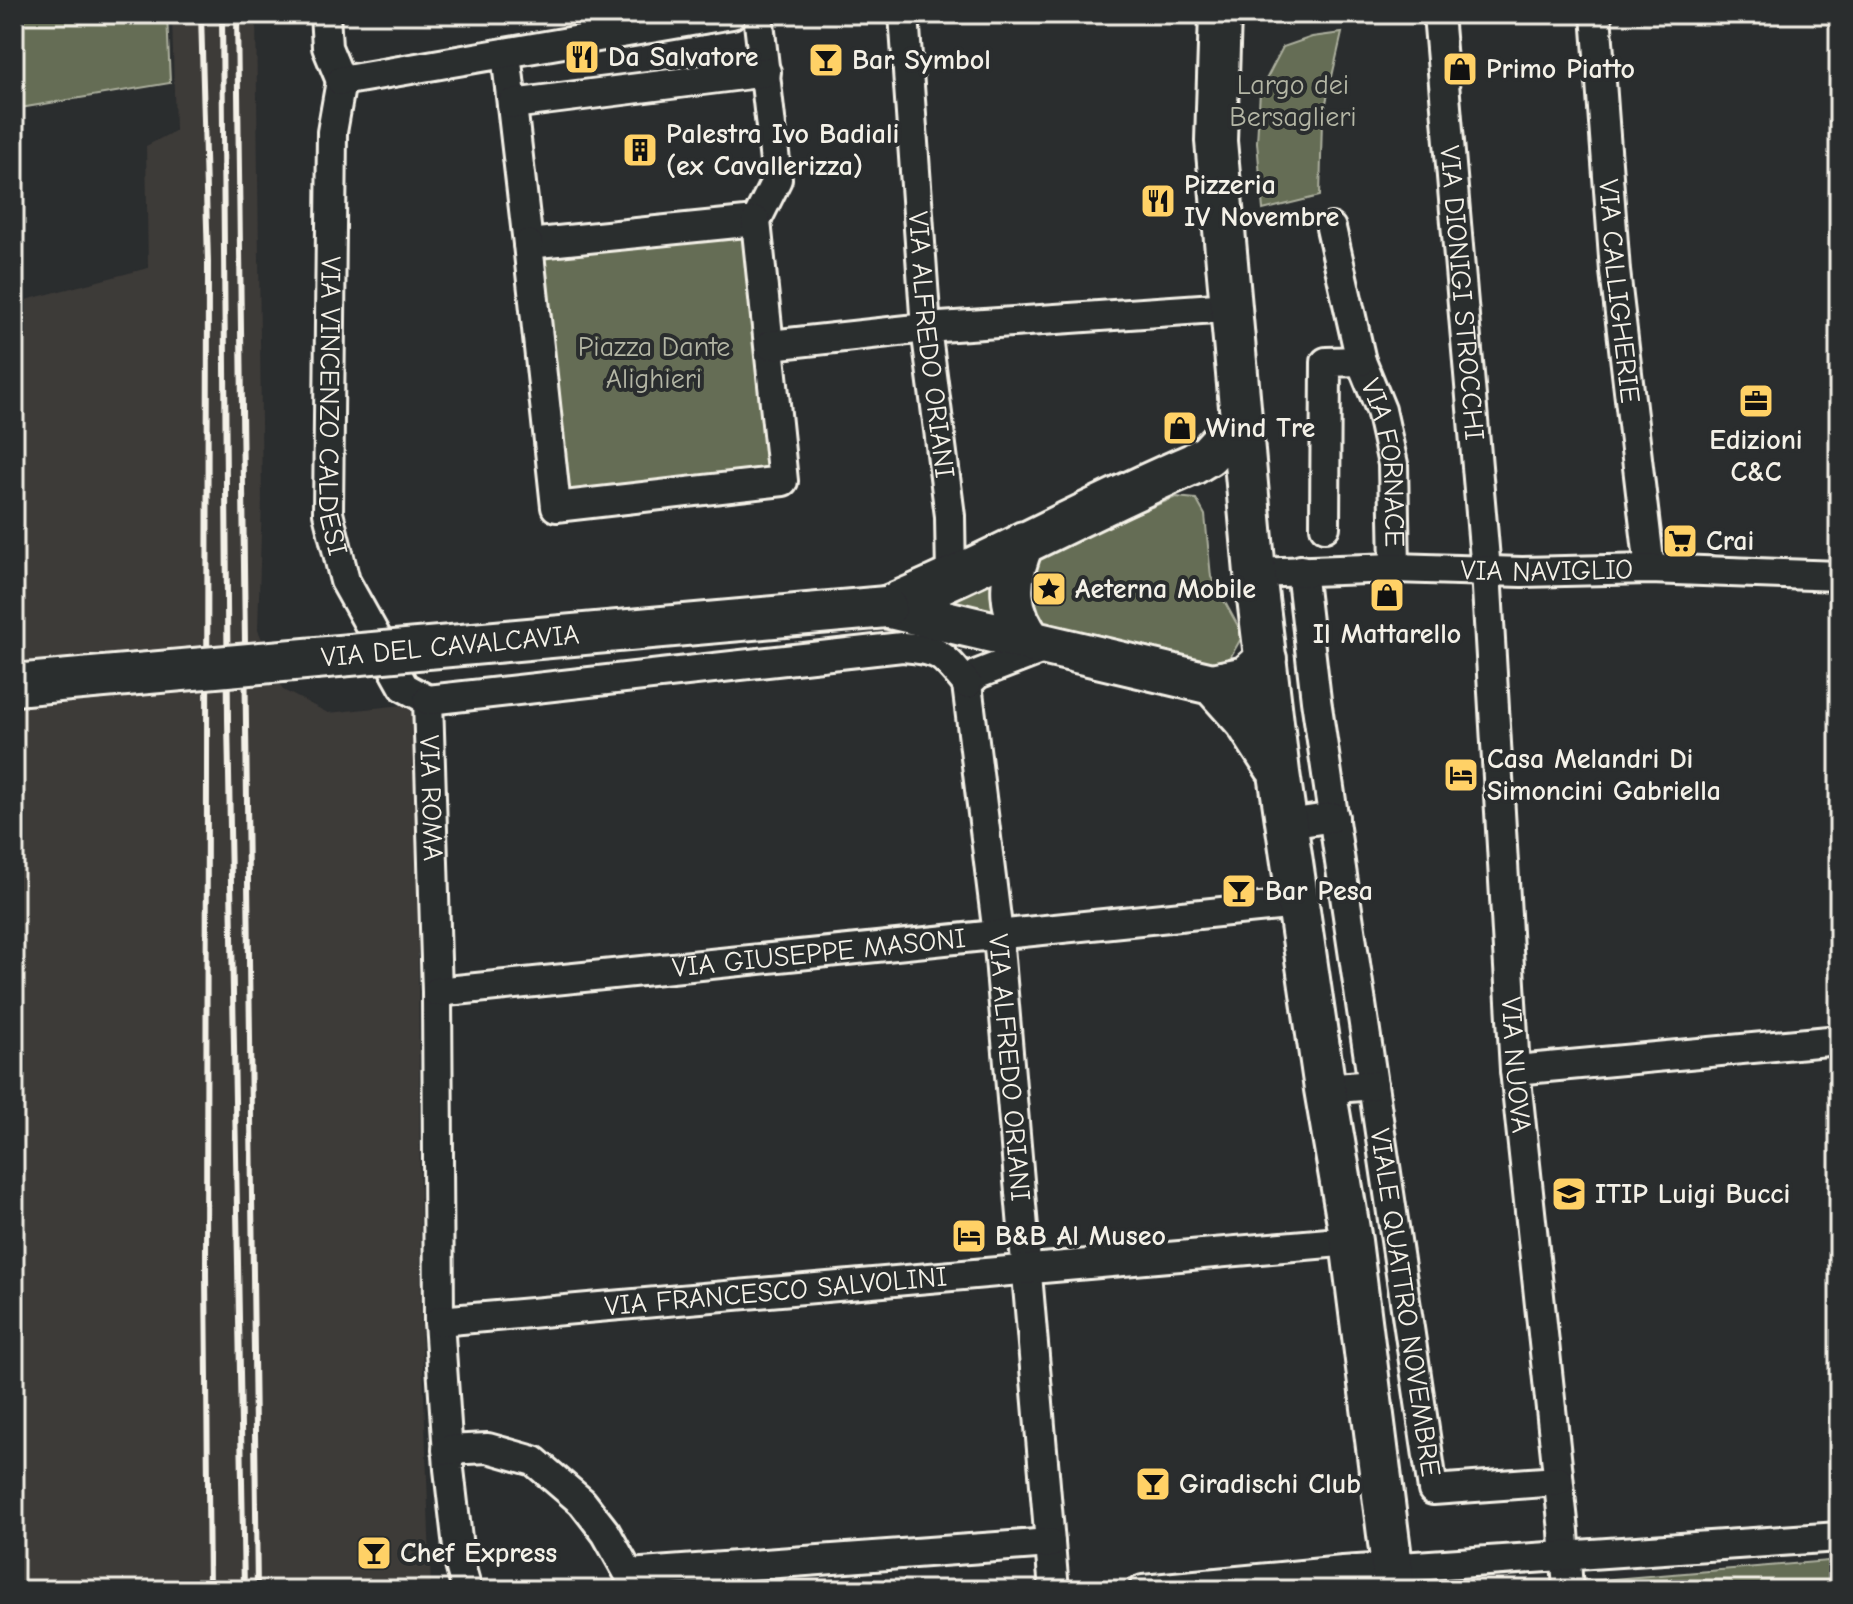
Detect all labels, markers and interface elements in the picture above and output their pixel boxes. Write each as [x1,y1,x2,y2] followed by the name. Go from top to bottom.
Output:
[563,38,601,76] restaurant icon: Da Salvatore
[608,41,759,73] place label: Da Salvatore
[807,41,845,79] bar icon: Bar Symbol
[852,44,991,76] place label: Bar Symbol
[1441,50,1479,88] shop icon: Primo Piatto
[1486,53,1635,85] place label: Primo Piatto
[1229,69,1357,133] park label: Largo dei Bersaglieri
[666,118,899,182] place label: Palestra Ivo Badiali (ex Cavallerizza)
[621,131,659,169] building icon: Palestra Ivo Badiali (ex Cavallerizza)
[1433,144,1491,442] street label: VIA DIONIGI STROCCHI
[1184,169,1340,233] place label: Pizzeria IV Novembre
[1592,178,1646,405] street label: VIA CALLIGHERIE
[1139,182,1177,220] restaurant icon: Pizzeria IV Novembre
[902,210,961,480] street label: VIA ALFREDO ORIANI
[312,256,354,559] street label: VIA VINCENZO CALDESI
[578,331,730,395] park label: Piazza Dante Alighieri
[1354,374,1411,547] street label: VIA FORNACE
[1737,382,1775,420] office icon: Edizioni C&C
[1161,409,1199,447] shop icon: Wind Tre
[1206,412,1315,444] place label: Wind Tre
[1709,424,1803,488] place label: Edizioni C&C
[1661,522,1699,560] supermarket icon: Crai
[1706,525,1754,557] place label: Crai
[1460,553,1633,588] street label: VIA NAVIGLIO
[1030,570,1068,608] place icon: Aeterna Mobile
[1075,573,1256,605] place label: Aeterna Mobile
[1368,576,1406,614] shop icon: Il Mattarello
[320,618,581,673] street label: VIA DEL CAVALCAVIA
[1313,618,1461,650] place label: Il Mattarello
[413,734,449,861] street label: VIA ROMA
[1487,743,1721,807] place label: Casa Melandri Di Simoncini Gabriella
[1442,756,1480,794] hotel icon: Casa Melandri Di Simoncini Gabriella
[1220,872,1258,910] bar icon: Bar Pesa
[1265,875,1373,907] place label: Bar Pesa
[671,922,967,984] street label: VIA GIUSEPPE MASONI
[982,933,1037,1203] street label: VIA ALFREDO ORIANI
[1495,996,1538,1135] street label: VIA NUOVA
[1364,1126,1447,1479] street label: VIALE QUATTRO NOVEMBRE
[1550,1175,1588,1213] school or university icon: ITIP Luigi Bucci
[1595,1178,1790,1210] place label: ITIP Luigi Bucci
[950,1217,988,1255] hotel icon: B&B Al Museo
[995,1220,1166,1252] place label: B&B Al Museo
[603,1261,948,1322] street label: VIA FRANCESCO SALVOLINI
[1134,1465,1172,1503] bar icon: Giradischi Club
[1179,1468,1361,1500] place label: Giradischi Club
[355,1534,393,1572] bar icon: Chef Express
[400,1537,557,1569] place label: Chef Express

